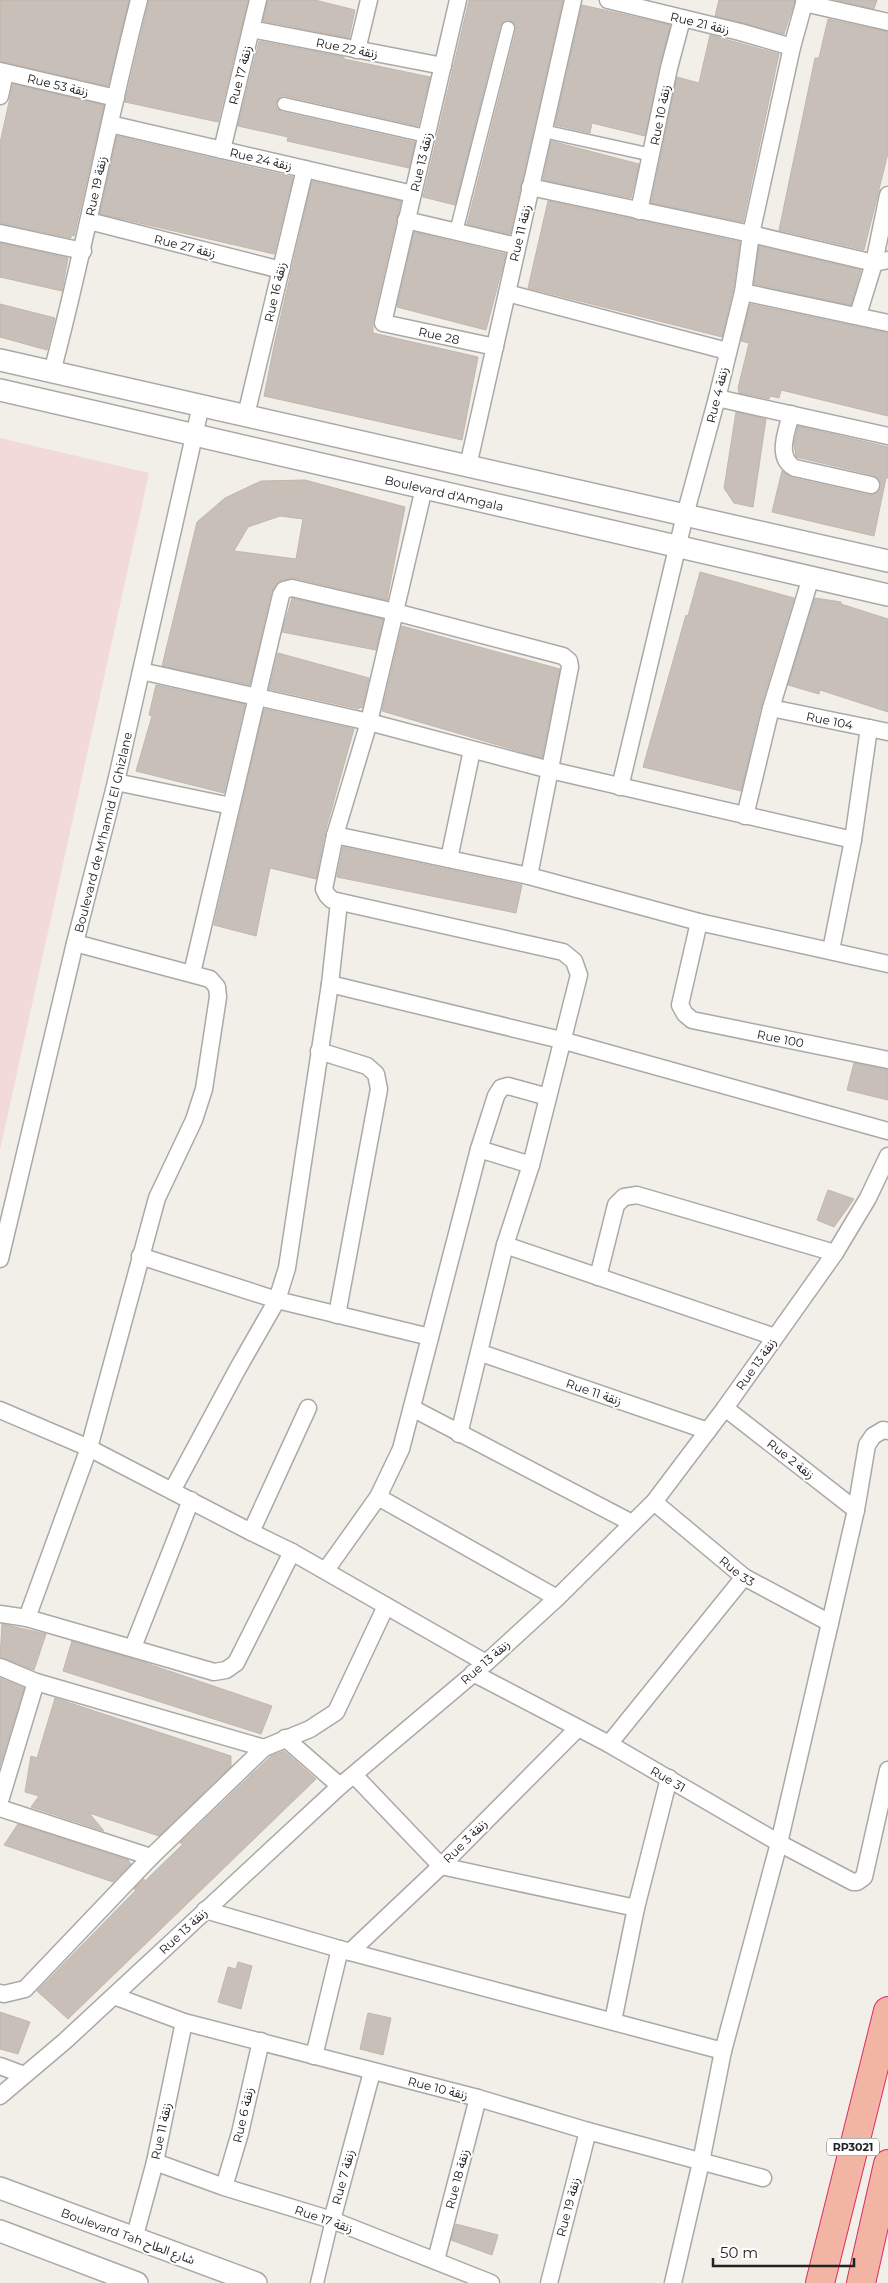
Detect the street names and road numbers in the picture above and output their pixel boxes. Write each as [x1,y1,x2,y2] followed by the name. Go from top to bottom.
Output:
[669,9,731,37] street label: Rue 21 زنقة
[315,35,379,61] street label: Rue 22 زنقة
[225,44,255,106] street label: Rue 17 زنقة
[26,71,90,99] street label: Rue 53 زنقة
[647,83,673,147] street label: Rue 10 زنقة
[407,131,435,193] street label: Rue 13 زنقة
[228,145,294,173] street label: Rue 24 زنقة
[82,155,110,217] street label: Rue 19 زنقة
[506,203,534,263] street label: Rue 11 زنقة
[153,231,217,261] street label: Rue 27 زنقة
[261,261,289,323] street label: Rue 16 زنقة
[417,323,461,347] street label: Rue 28
[703,365,731,425] street label: Rue 4 زنقة
[383,472,505,514] street label: Boulevard d'Amgala
[805,708,855,732] street label: Rue 104
[70,730,135,934] street label: Boulevard de M'hamid El Ghizlane
[756,1026,805,1050] street label: Rue 100
[733,1335,779,1393] street label: Rue 13 زنقة
[564,1375,624,1409] street label: Rue 11 زنقة
[764,1436,818,1482] street label: Rue 2 زنقة
[717,1552,758,1589] street label: Rue 33
[457,1637,513,1687] street label: Rue 13 زنقة
[648,1762,689,1795] street label: Rue 31
[440,1816,490,1866] street label: Rue 3 زنقة
[156,1905,210,1957] street label: Rue 13 زنقة
[406,2073,470,2103] street label: Rue 10 زنقة
[229,2086,257,2144] street label: Rue 6 زنقة
[148,2101,174,2161] street label: Rue 11 زنقة
[827,2138,879,2156] road number: RP3021
[442,2147,472,2211] street label: Rue 18 زنقة
[328,2148,358,2206] street label: Rue 7 زنقة
[553,2176,583,2238] street label: Rue 19 زنقة
[293,2202,355,2236] street label: Rue 17 زنقة
[58,2205,197,2269] street label: Boulevard Tah شارع الطاح

